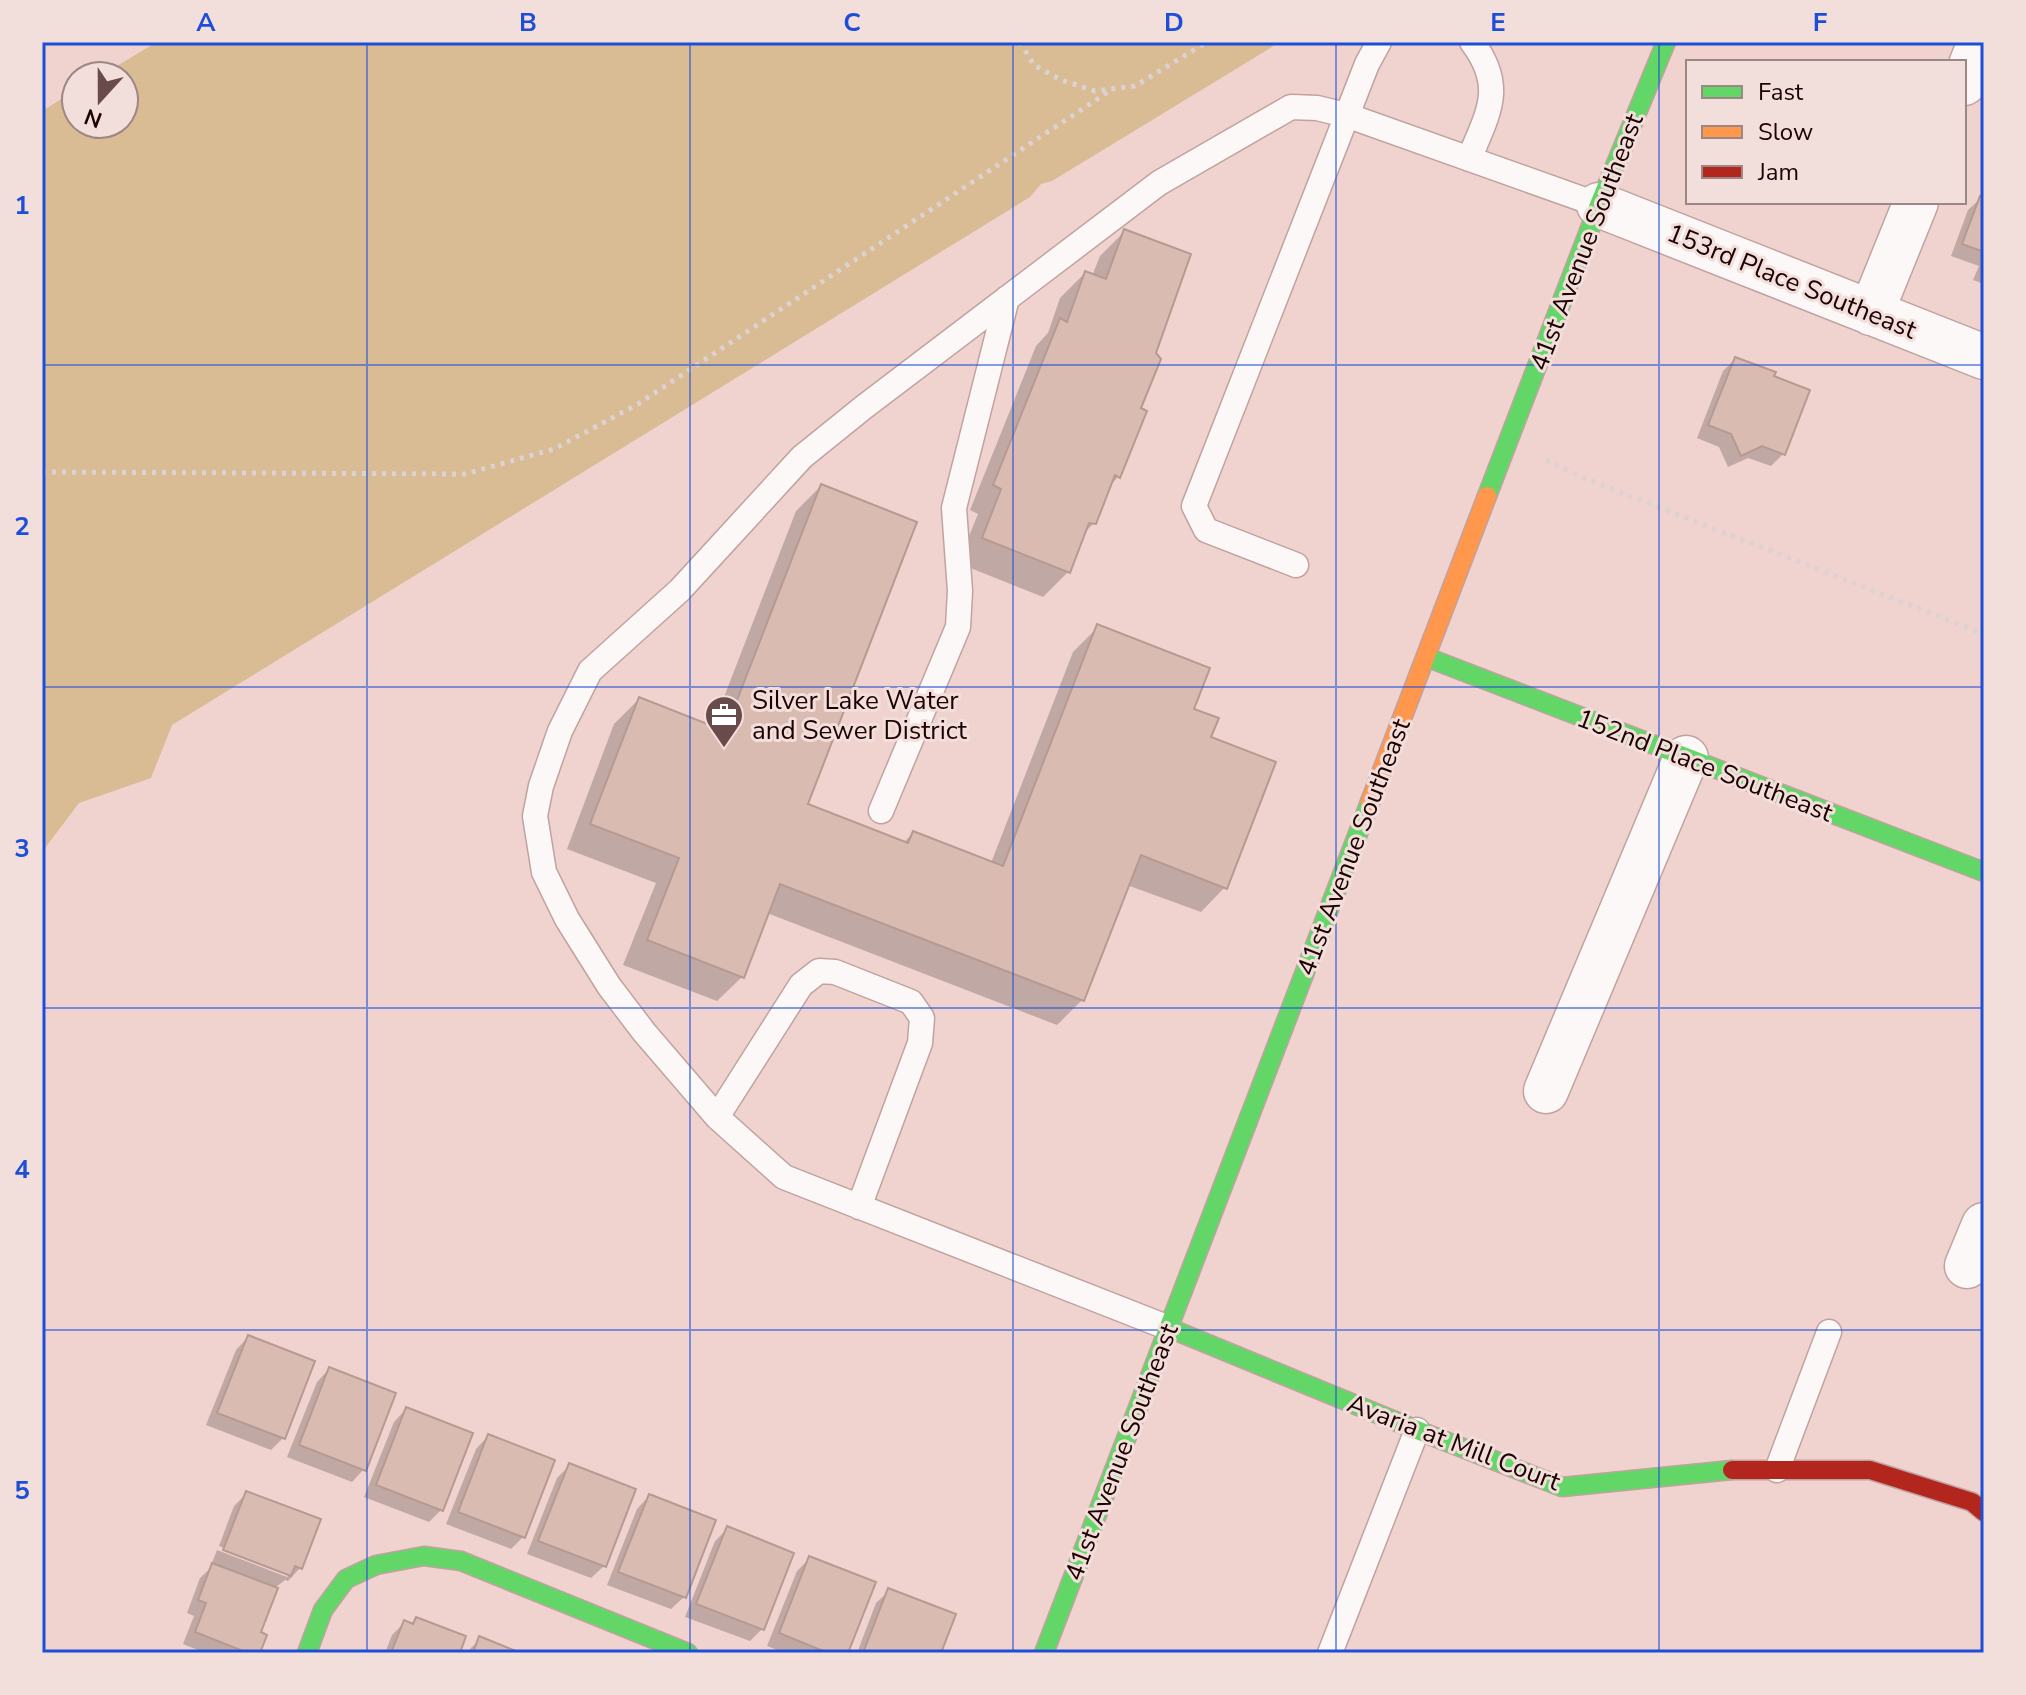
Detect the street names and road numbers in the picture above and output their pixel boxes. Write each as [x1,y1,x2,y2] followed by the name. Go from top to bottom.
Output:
[1521,108,1652,376] street label: 41st Avenue Southeast
[1662,215,1923,348] street label: 153rd Place Southeast
[1572,700,1839,831] street label: 152nd Place Southeast
[1288,713,1419,981] street label: 41st Avenue Southeast
[1056,1318,1187,1586] street label: 41st Avenue Southeast
[1342,1386,1566,1500] street label: Avaria at Mill Court

